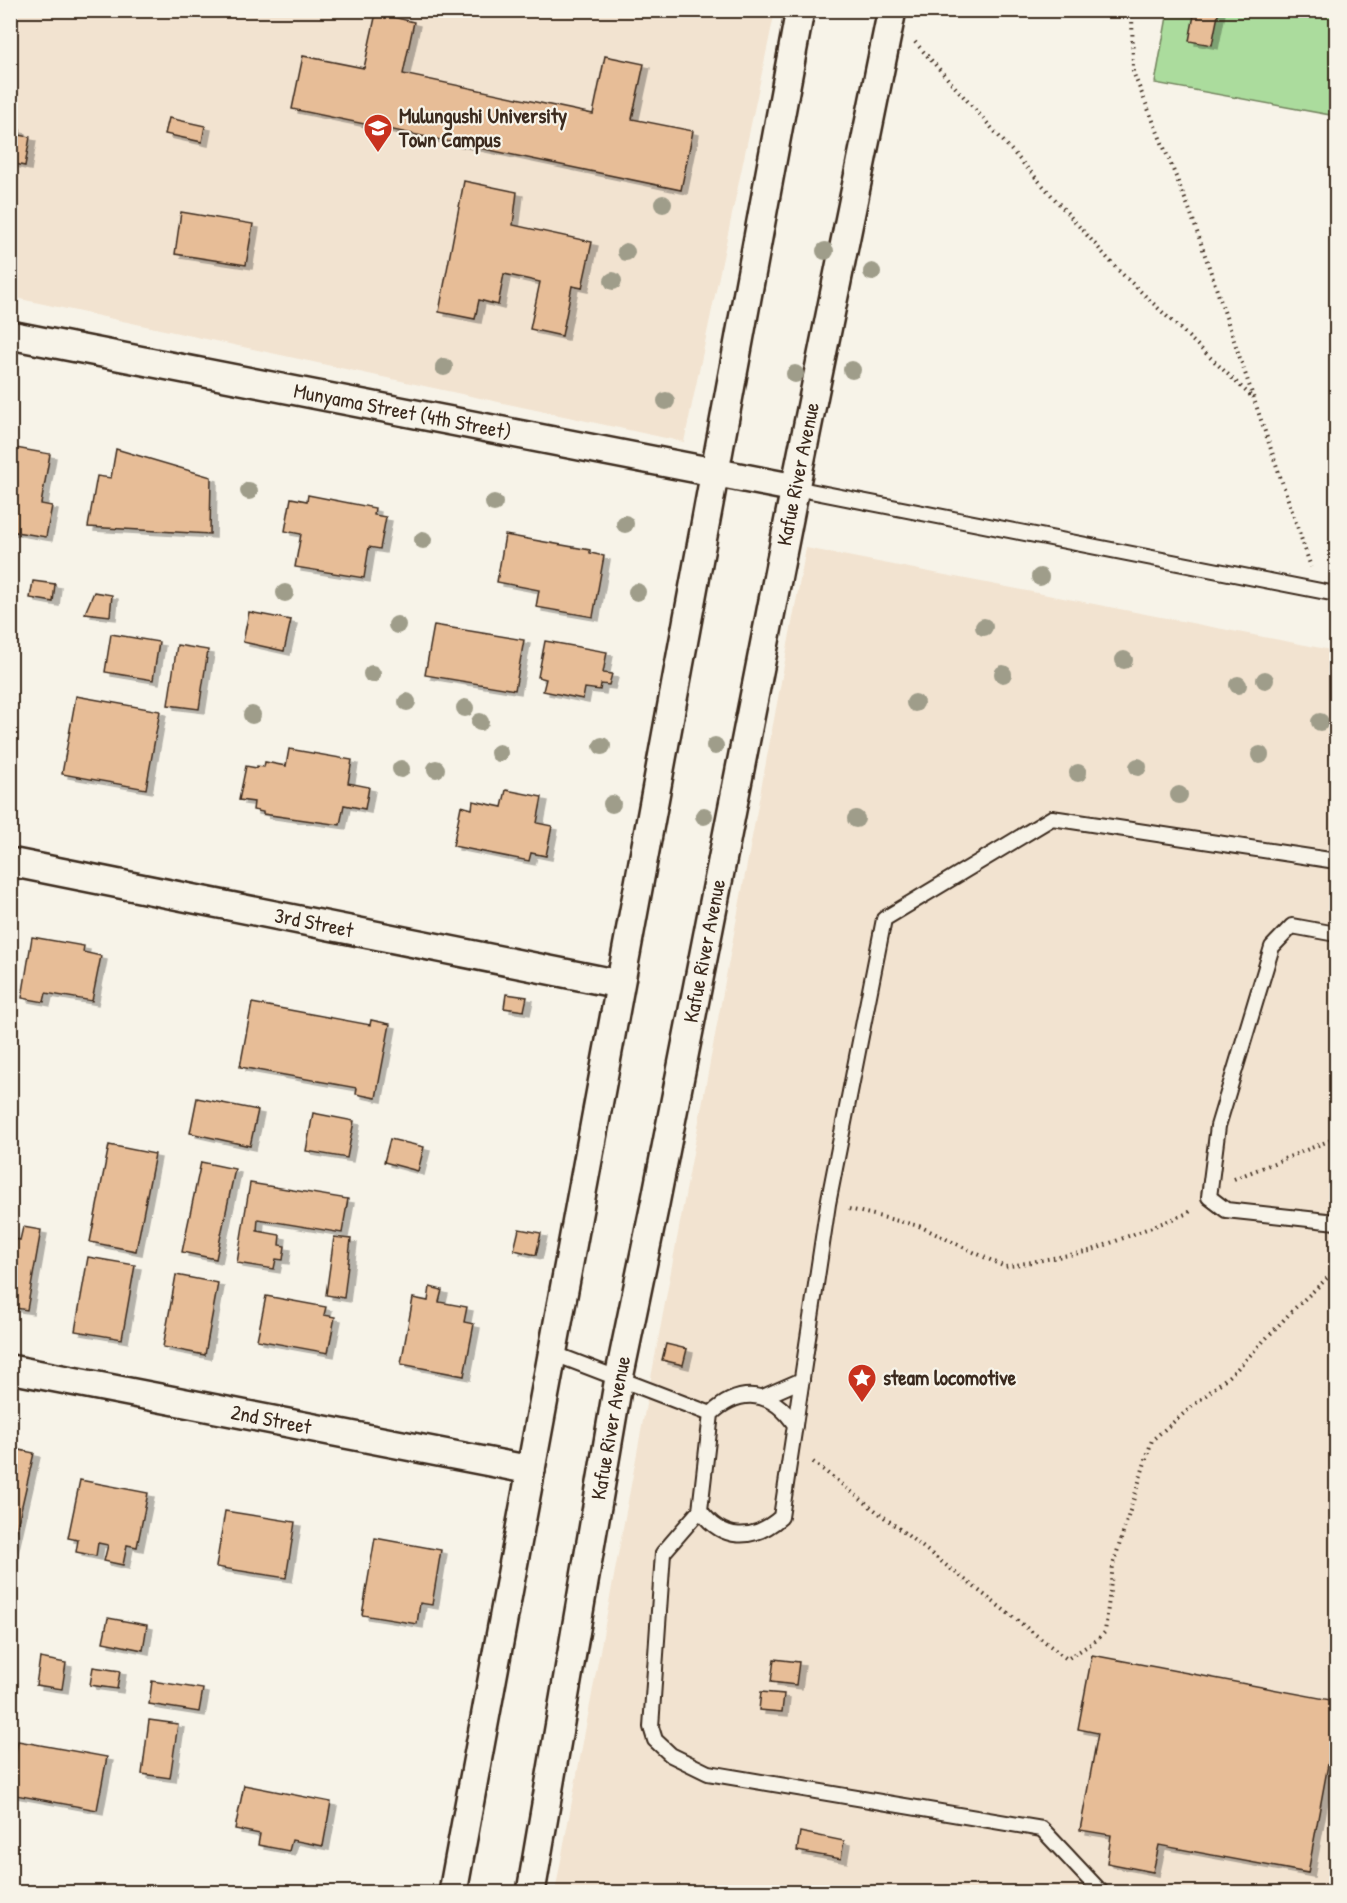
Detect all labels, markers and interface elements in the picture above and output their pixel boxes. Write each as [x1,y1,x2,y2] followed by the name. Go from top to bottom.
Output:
[398,101,567,155] place label: Mulungushi University Town Campus
[362,112,394,154] school or university icon: Mulungushi University Town Campus
[291,376,514,446] street label: Munyama Street (4th Street)
[769,400,826,548] street label: Kafue River Avenue
[676,877,732,1025] street label: Kafue River Avenue
[272,900,357,945] street label: 3rd Street
[583,1353,637,1502] street label: Kafue River Avenue
[846,1362,878,1404] place icon: steam locomotive
[883,1363,1017,1392] place label: steam locomotive
[229,1397,315,1441] street label: 2nd Street

